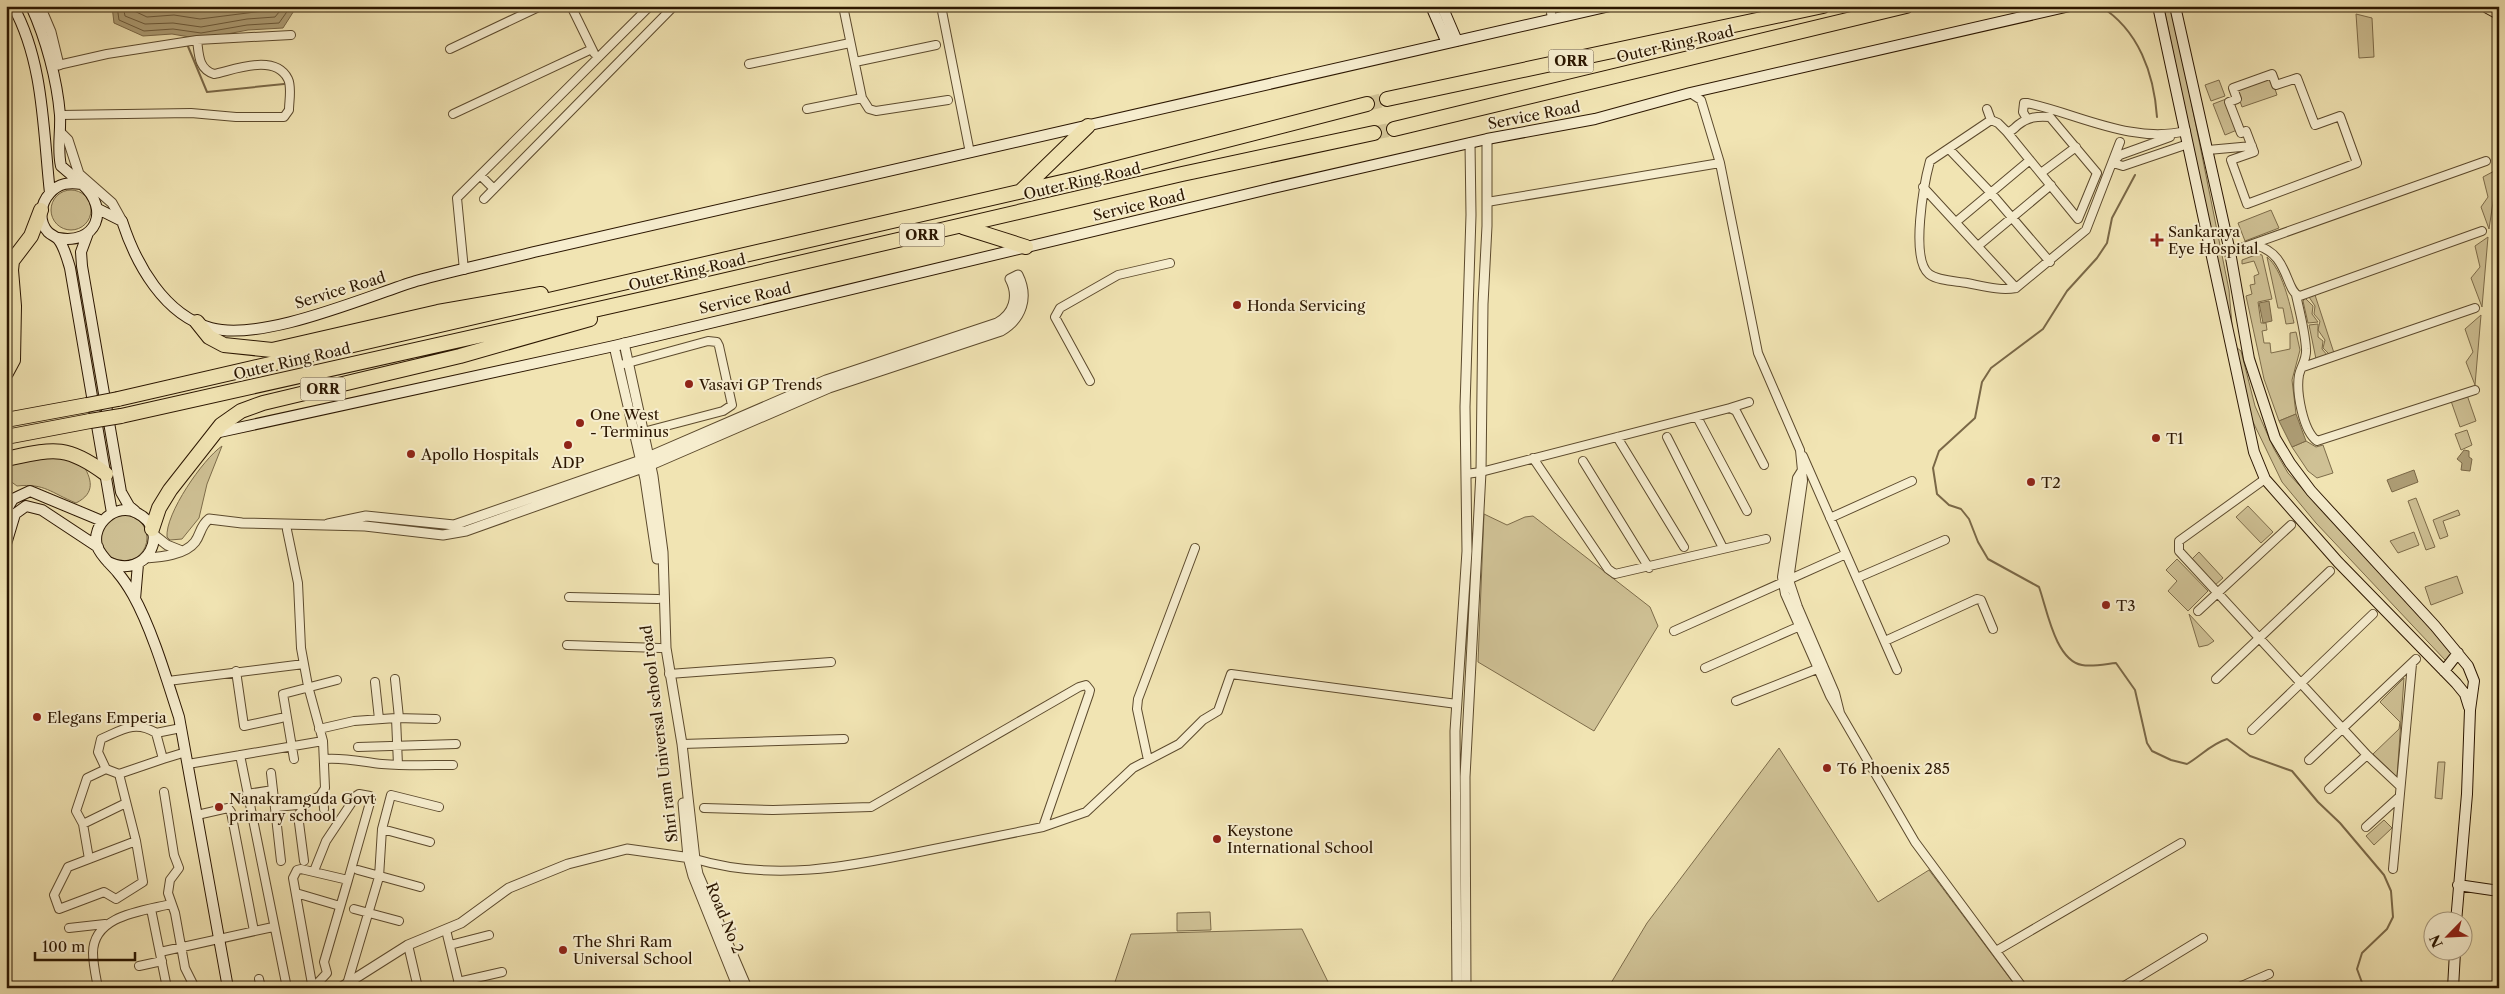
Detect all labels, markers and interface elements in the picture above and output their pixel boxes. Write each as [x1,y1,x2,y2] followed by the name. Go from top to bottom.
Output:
[1615,21,1735,67] street label: Outer Ring Road
[1548,49,1594,72] road number: ORR
[1486,97,1582,133] street label: Service Road
[1022,158,1142,204] street label: Outer Ring Road
[1091,185,1187,225] street label: Service Road
[2168,222,2259,258] place label: Sankaraya Eye Hospital
[900,224,944,246] road number: ORR
[2150,233,2164,247] marker: Sankaraya Eye Hospital
[627,249,747,295] street label: Outer Ring Road
[292,267,388,313] street label: Service Road
[697,278,793,318] street label: Service Road
[1247,296,1365,315] place label: Honda Servicing
[1231,299,1243,311] marker: Honda Servicing
[232,338,352,384] street label: Outer Ring Road
[698,375,822,394] place label: Vasavi GP Trends
[300,378,346,400] road number: ORR
[683,378,695,390] marker: Vasavi GP Trends
[590,405,669,441] place label: One West - Terminus
[574,417,586,429] marker: One West - Terminus
[2166,429,2184,448] place label: T1
[2150,432,2162,444] marker: T1
[562,439,574,451] marker: ADP
[420,445,539,464] place label: Apollo Hospitals
[405,448,417,460] marker: Apollo Hospitals
[550,453,585,472] place label: ADP
[2041,473,2061,492] place label: T2
[2025,476,2037,488] marker: T2
[2116,596,2136,615] place label: T3
[2100,599,2112,611] marker: T3
[636,624,682,844] street label: Shri ram Universal school road
[47,708,167,727] place label: Elegans Emperia
[31,711,43,723] marker: Elegans Emperia
[1837,759,1950,778] place label: T6 Phoenix 285
[1821,762,1833,774] marker: T6 Phoenix 285
[229,789,376,825] place label: Nanakramguda Govt primary school
[213,801,225,813] marker: Nanakramguda Govt primary school
[1227,821,1374,857] place label: Keystone International School
[1211,833,1223,845] marker: Keystone International School
[702,880,748,956] street label: Road No 2
[2422,912,2472,962] north arrow
[35,929,135,961] scale bar
[573,932,693,968] place label: The Shri Ram Universal School
[2425,932,2447,951] text: N
[42,937,85,956] text: 100 m
[557,944,569,956] marker: The Shri Ram Universal School

